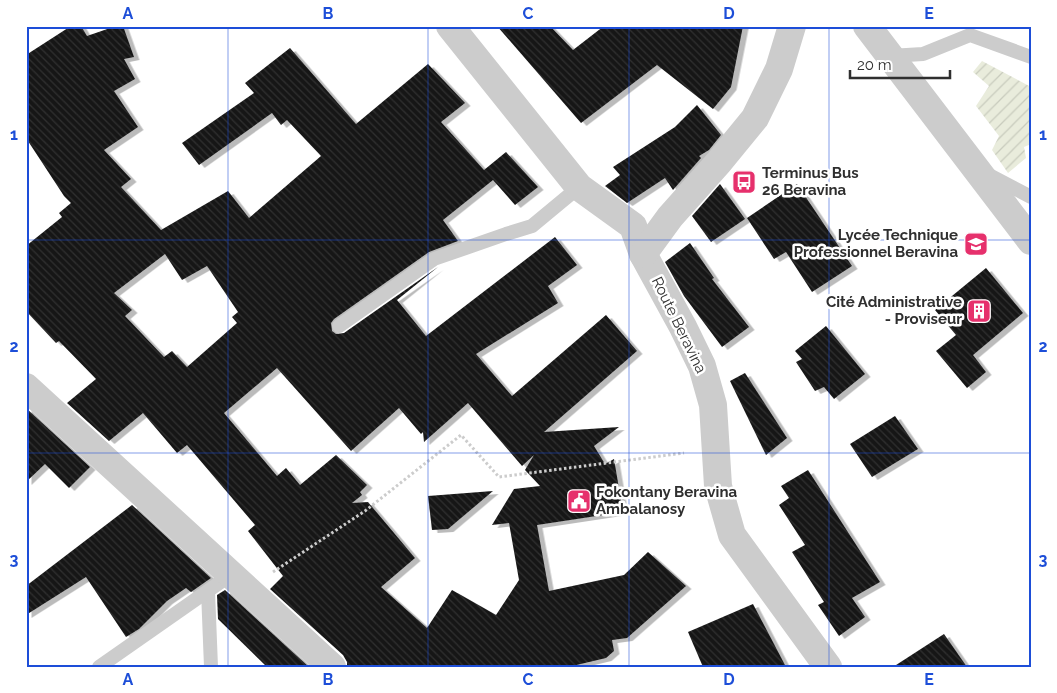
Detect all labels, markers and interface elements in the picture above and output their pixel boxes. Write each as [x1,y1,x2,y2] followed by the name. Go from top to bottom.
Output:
[123,4,134,23] text: A
[323,4,334,23] text: B
[523,4,534,23] text: C
[723,4,735,23] text: D
[924,4,934,23] text: E
[850,48,950,80] scale bar
[857,56,892,74] text: 20 m
[10,125,18,144] text: 1
[1039,125,1047,144] text: 1
[762,164,859,199] place label: Terminus Bus 26 Beravina
[731,169,757,195] bus stop icon: Terminus Bus 26 Beravina
[794,226,958,261] place label: Lycée Technique Professionnel Beravina
[963,231,989,257] school or university icon: Lycée Technique Professionnel Beravina
[648,274,710,376] street label: Route Beravina
[826,293,962,328] place label: Cité Administrative - Proviseur
[966,298,992,324] building icon: Cité Administrative - Proviseur
[9,337,19,356] text: 2
[1038,337,1048,356] text: 2
[596,483,737,518] place label: Fokontany Beravina Ambalanosy
[566,488,592,514] public building icon: Fokontany Beravina Ambalanosy
[10,550,19,569] text: 3
[1039,550,1048,569] text: 3
[123,670,134,689] text: A
[323,670,334,689] text: B
[523,670,534,689] text: C
[723,670,735,689] text: D
[924,670,934,689] text: E

